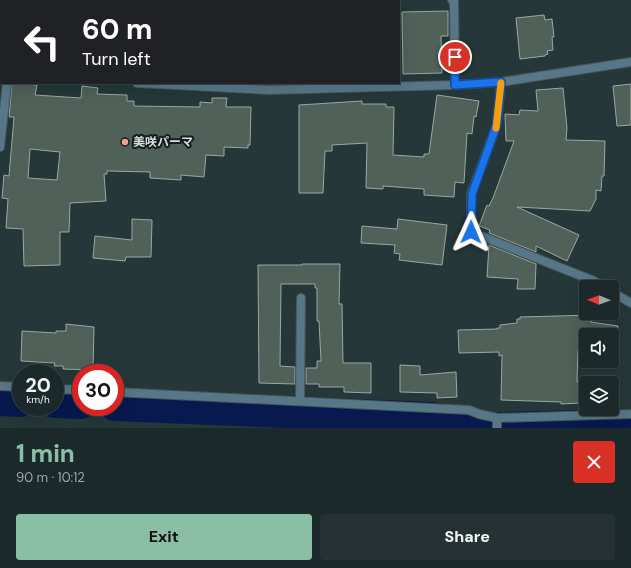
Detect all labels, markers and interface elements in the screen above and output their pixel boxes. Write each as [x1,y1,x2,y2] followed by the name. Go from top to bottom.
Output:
[82,11,152,48] text: 60 m
[16,16,68,68] icon: left
[438,40,472,74] pin
[444,46,466,68] icon: arrive
[82,47,151,71] text: Turn left
[133,134,193,150] place label: 美咲パーマ
[120,137,130,147] marker: 美咲パーマ
[450,211,492,253] position arrow
[579,280,619,320] north arrow
[579,280,619,416] map controls
[579,328,619,368] button: sound
[72,364,124,416] speed limit sign: 30
[25,372,51,398] text: 20
[579,376,619,416] button: layers
[26,393,50,406] text: km/h
[16,438,75,469] text: 1 min
[573,441,615,483] button: close
[16,469,85,486] text: 90 m · 10:12
[16,514,312,560] button: Exit
[320,514,615,560] button: Share

